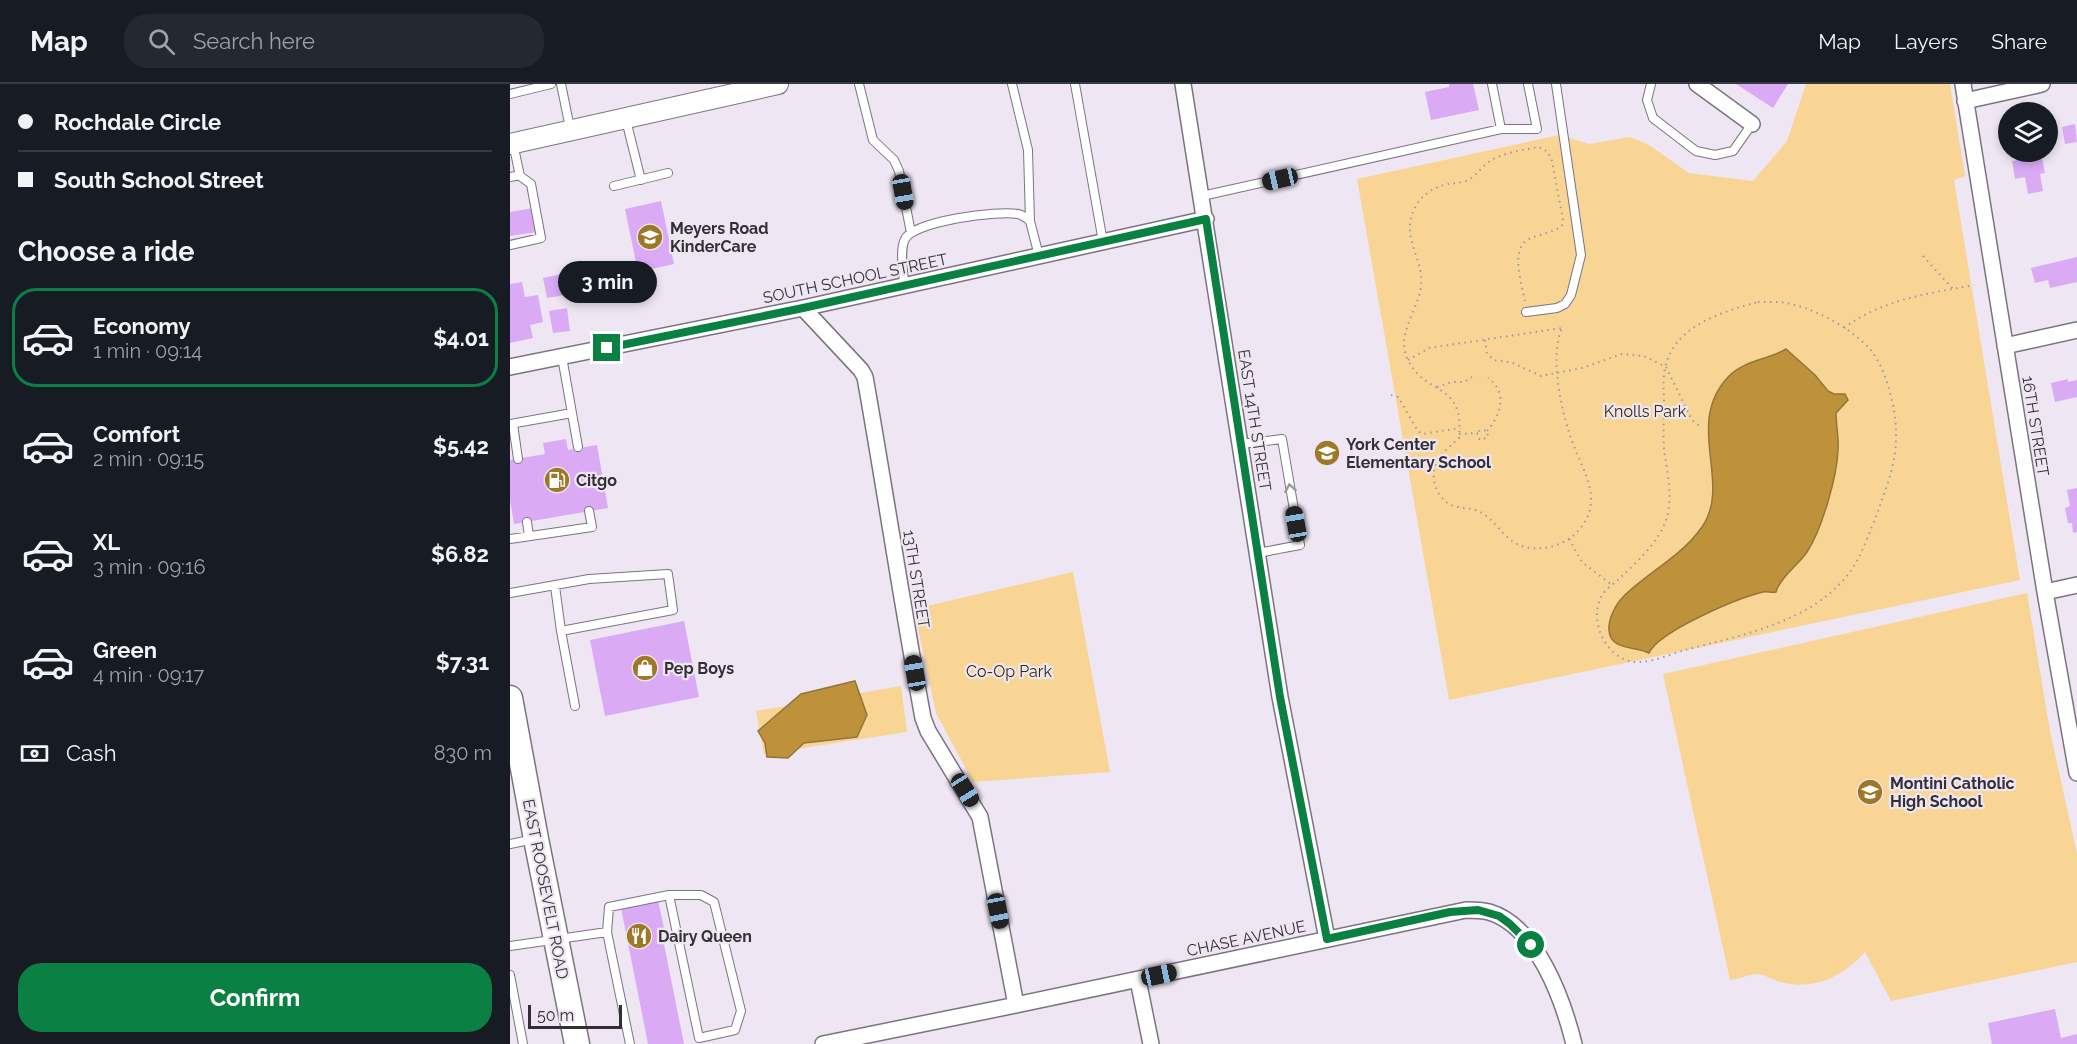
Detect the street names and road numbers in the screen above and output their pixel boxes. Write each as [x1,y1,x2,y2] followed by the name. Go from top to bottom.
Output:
[761,250,949,307] street label: SOUTH SCHOOL STREET
[1234,348,1275,492] street label: EAST 14TH STREET
[2018,375,2053,478] street label: 16TH STREET
[899,529,934,630] street label: 13TH STREET
[519,797,572,981] street label: EAST ROOSEVELT ROAD
[1185,917,1308,960] street label: CHASE AVENUE

